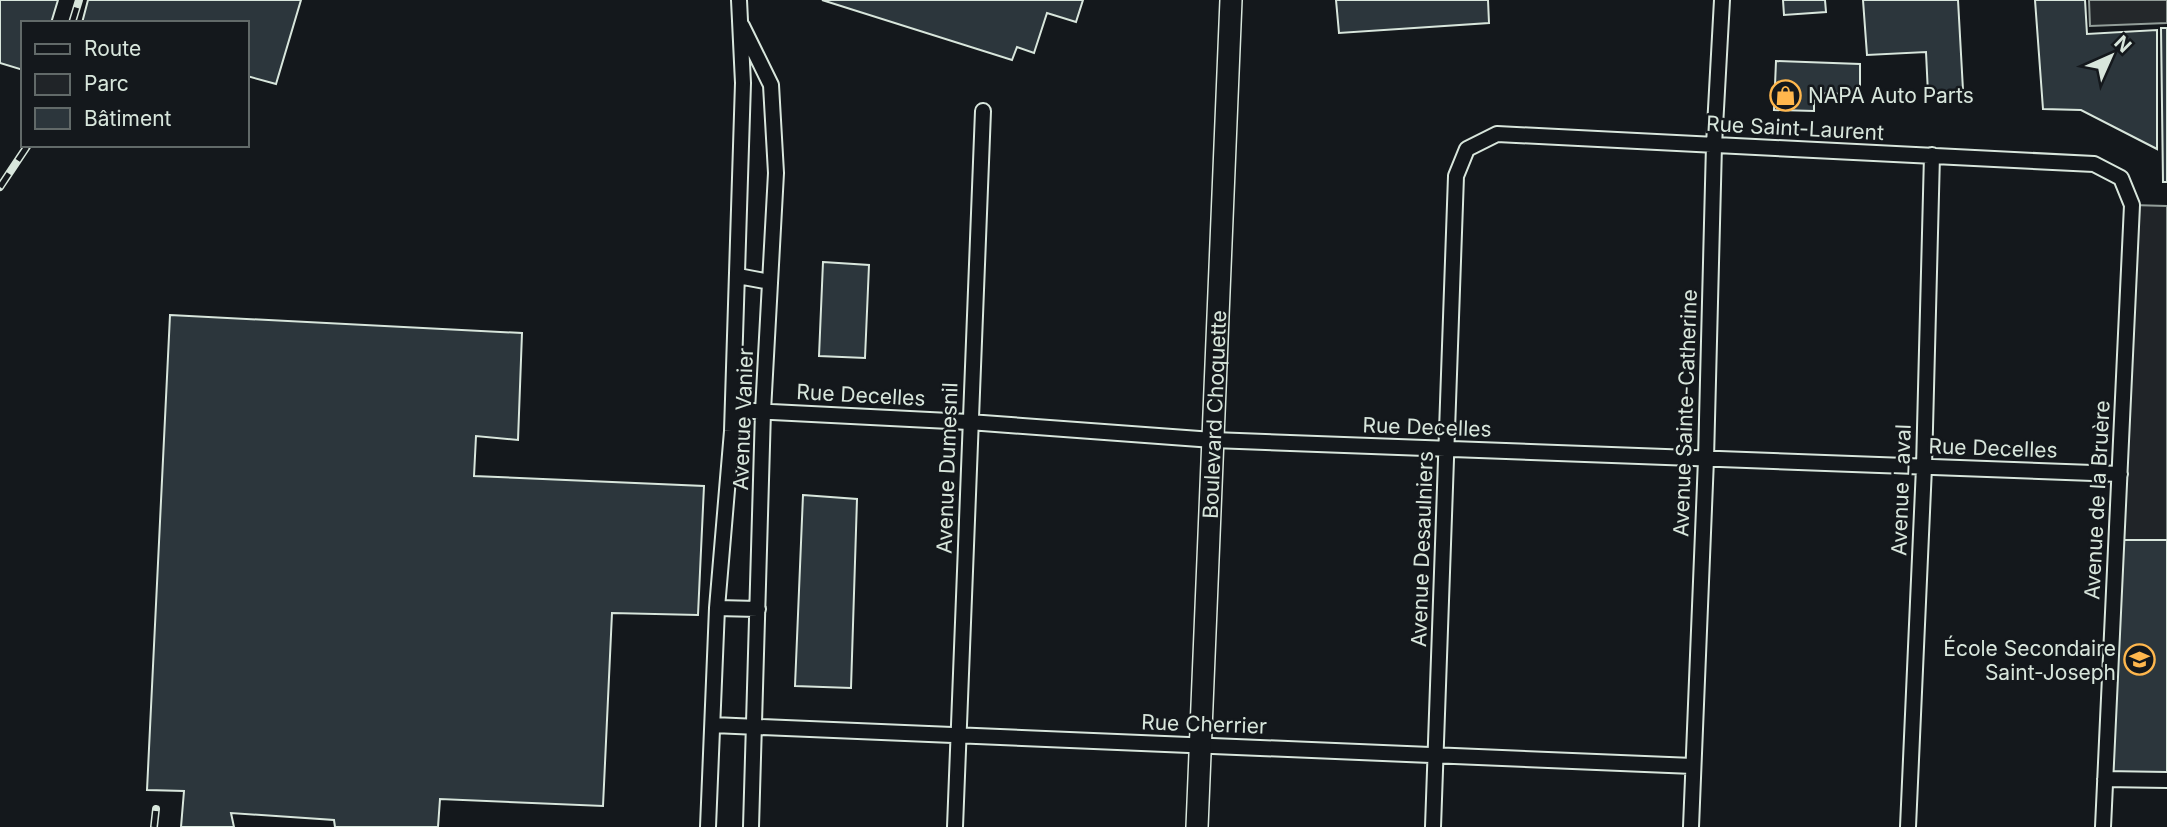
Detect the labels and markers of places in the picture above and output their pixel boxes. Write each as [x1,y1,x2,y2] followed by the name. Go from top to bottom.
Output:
[1768,78,1802,112] shop icon: NAPA Auto Parts
[1808,83,1974,108] place label: NAPA Auto Parts
[1943,635,2116,685] place label: École Secondaire Saint-Joseph
[2122,643,2156,677] school or university icon: École Secondaire Saint-Joseph

